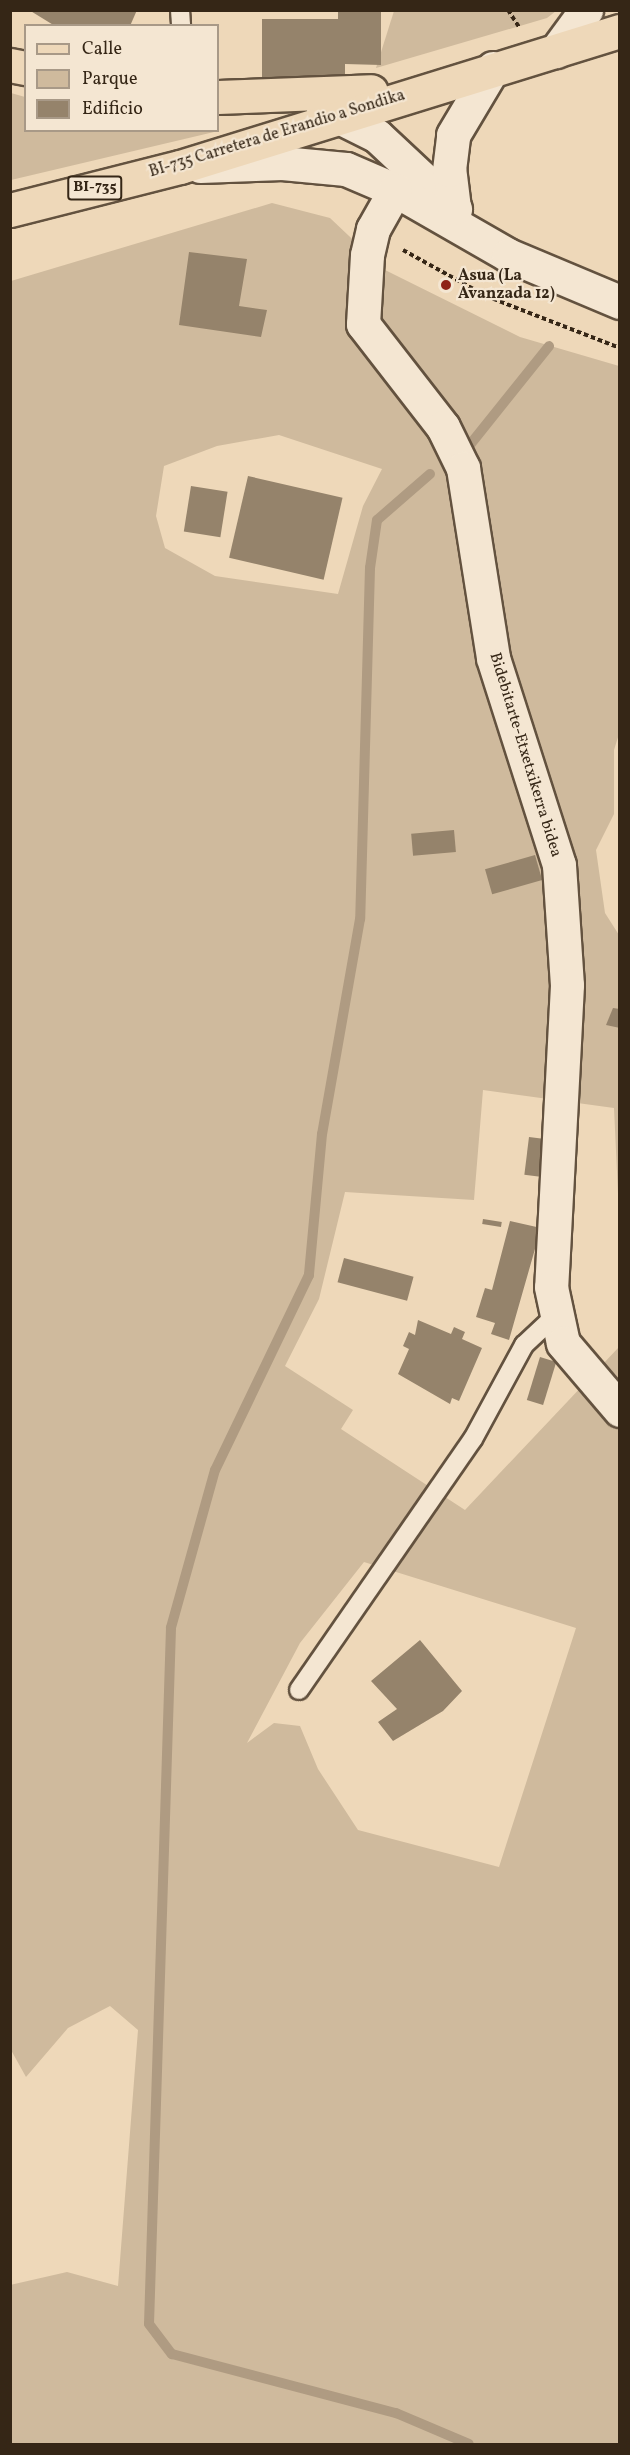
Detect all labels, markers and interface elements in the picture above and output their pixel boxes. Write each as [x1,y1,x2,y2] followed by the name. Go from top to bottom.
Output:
[24,24,219,132] legend
[82,37,122,62] text: Calle
[82,67,137,92] text: Parque
[147,86,407,182] street label: BI-735 Carretera de Erandio a Sondika
[82,97,143,122] text: Edificio
[66,176,124,200] road number: BI-735
[458,266,555,304] place label: Asua (La Avanzada 12)
[439,278,453,292] marker: Asua (La Avanzada 12)
[485,650,565,860] street label: Bidebitarte-Etxetxikerra bidea

